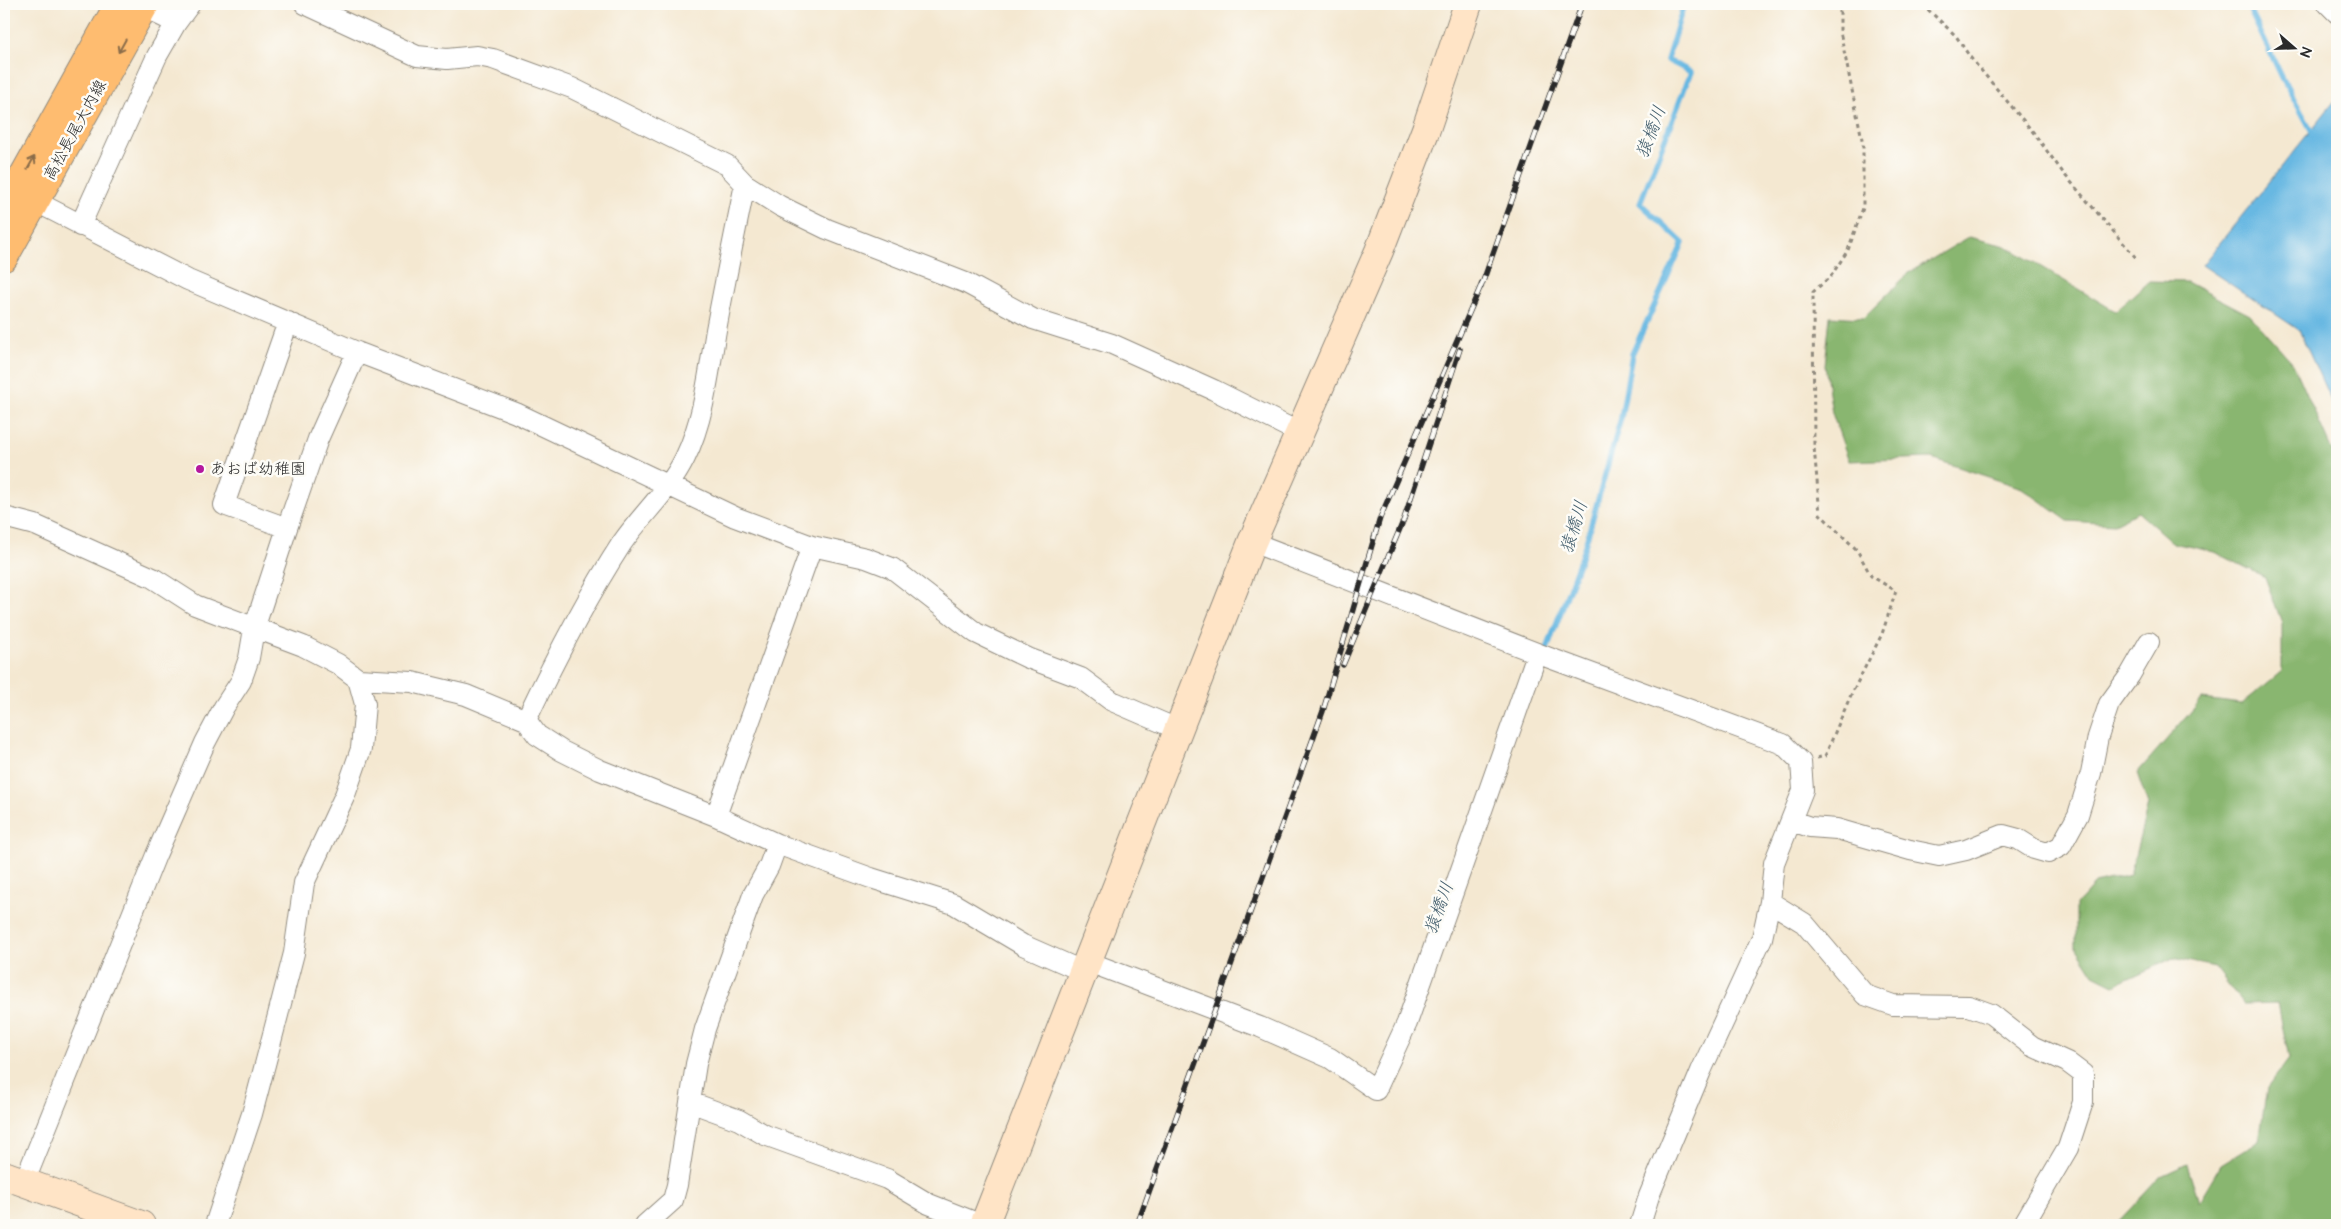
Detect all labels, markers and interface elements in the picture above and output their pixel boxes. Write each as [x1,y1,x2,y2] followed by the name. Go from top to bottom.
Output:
[2268,22,2318,72] north arrow
[116,39,126,53] one-way arrow
[2294,45,2316,60] text: N
[38,76,112,184] street label: 高松長尾大内線
[1630,102,1672,162] water label: 猿橋川
[26,157,36,171] one-way arrow
[210,458,306,480] place label: あおば幼稚園
[194,463,206,475] marker: あおば幼稚園
[1554,498,1594,556] water label: 猿橋川
[1418,878,1460,938] water label: 猿橋川

